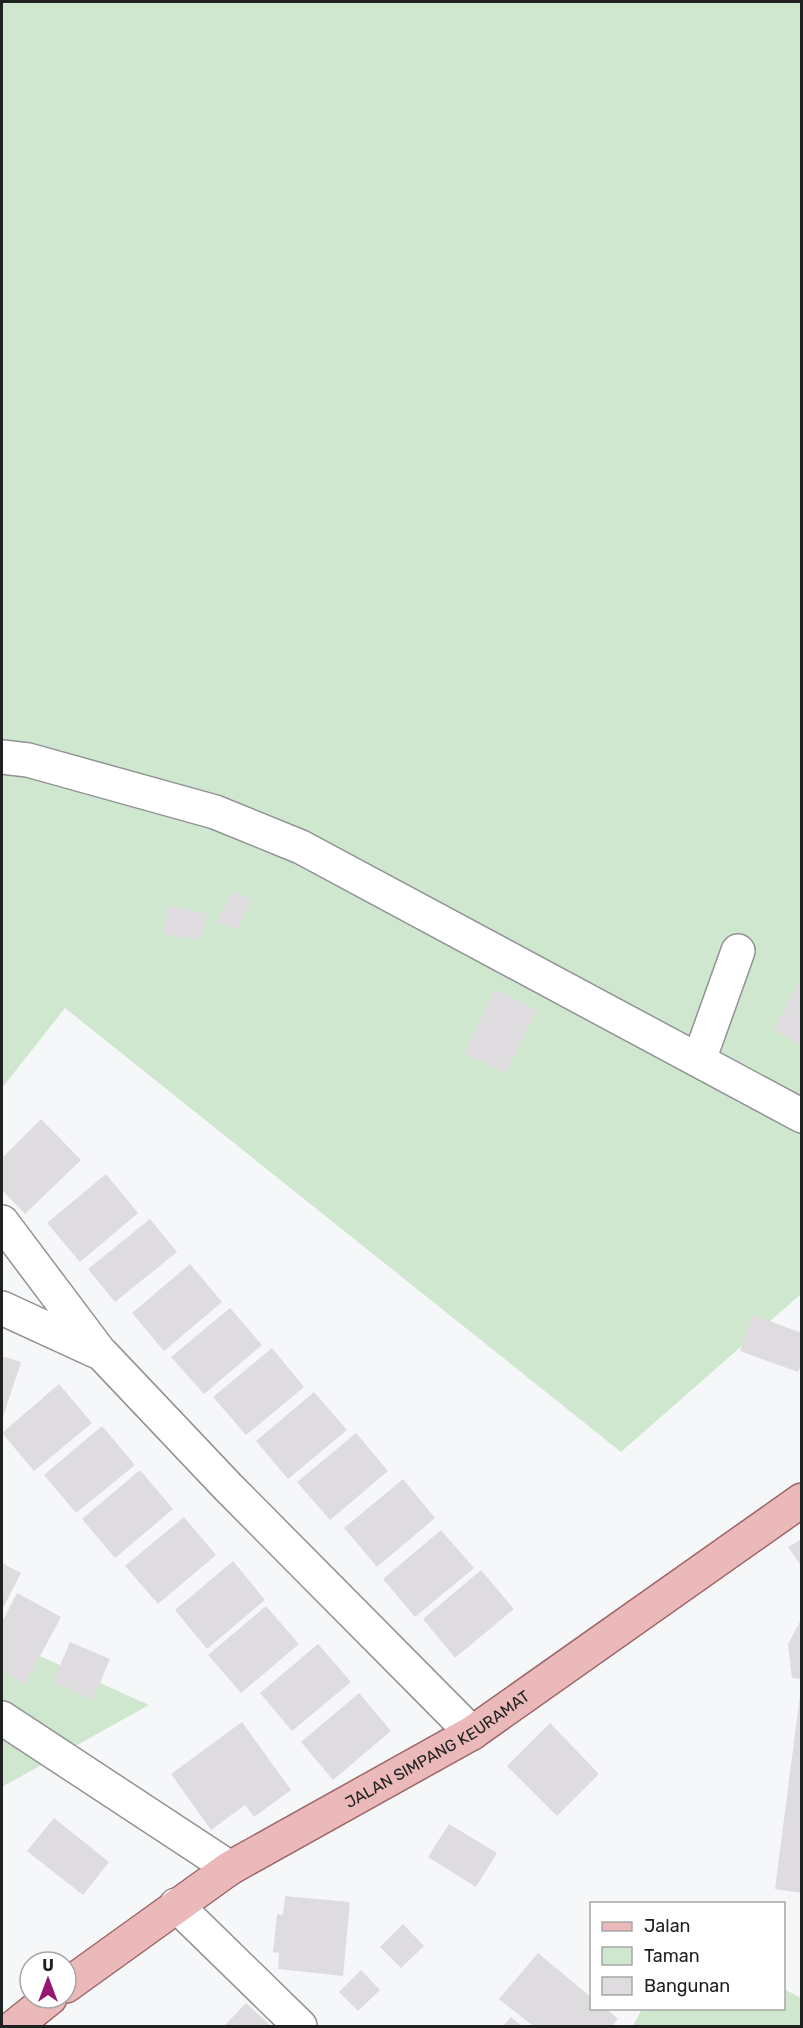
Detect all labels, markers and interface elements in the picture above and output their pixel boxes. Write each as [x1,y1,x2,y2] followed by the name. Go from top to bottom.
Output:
[342,1686,533,1812] street label: JALAN SIMPANG KEURAMAT
[590,1902,785,2010] legend
[644,1915,691,1937] text: Jalan
[644,1945,700,1967] text: Taman
[18,1950,78,2010] north arrow
[42,1956,54,1975] text: U
[644,1975,730,1997] text: Bangunan

